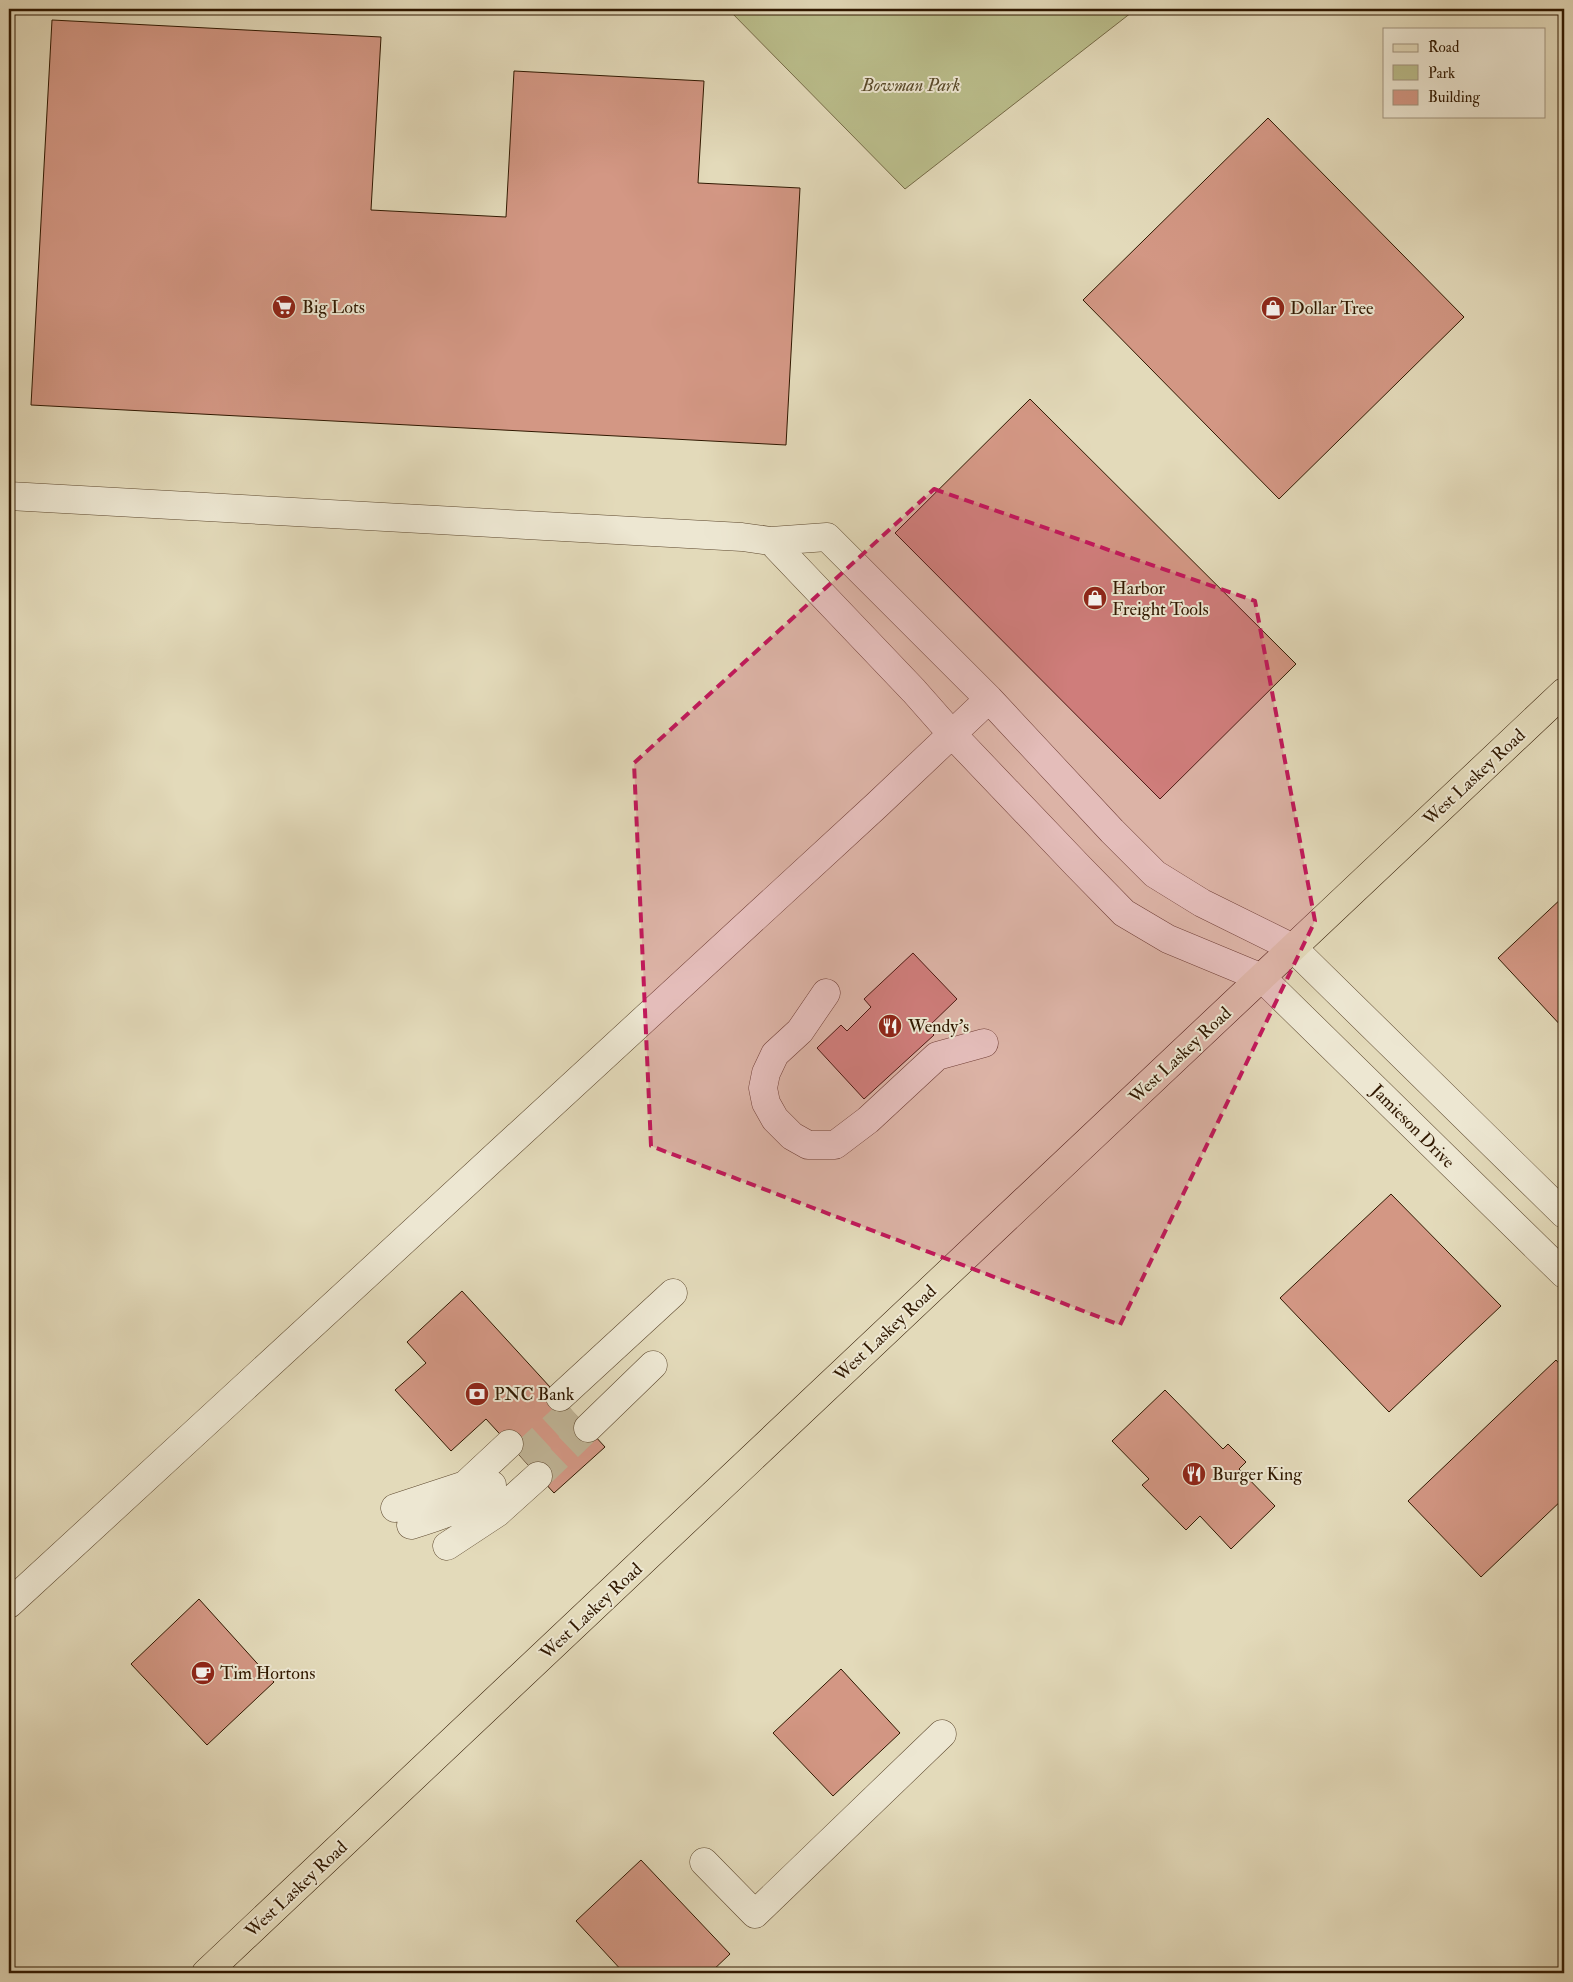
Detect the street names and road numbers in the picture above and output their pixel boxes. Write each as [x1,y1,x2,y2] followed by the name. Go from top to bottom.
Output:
[1418,724,1530,831] street label: West Laskey Road
[1124,1002,1236,1109] street label: West Laskey Road
[1365,1079,1460,1174] street label: Jamieson Drive
[829,1280,941,1387] street label: West Laskey Road
[535,1558,647,1665] street label: West Laskey Road
[240,1836,352,1943] street label: West Laskey Road

